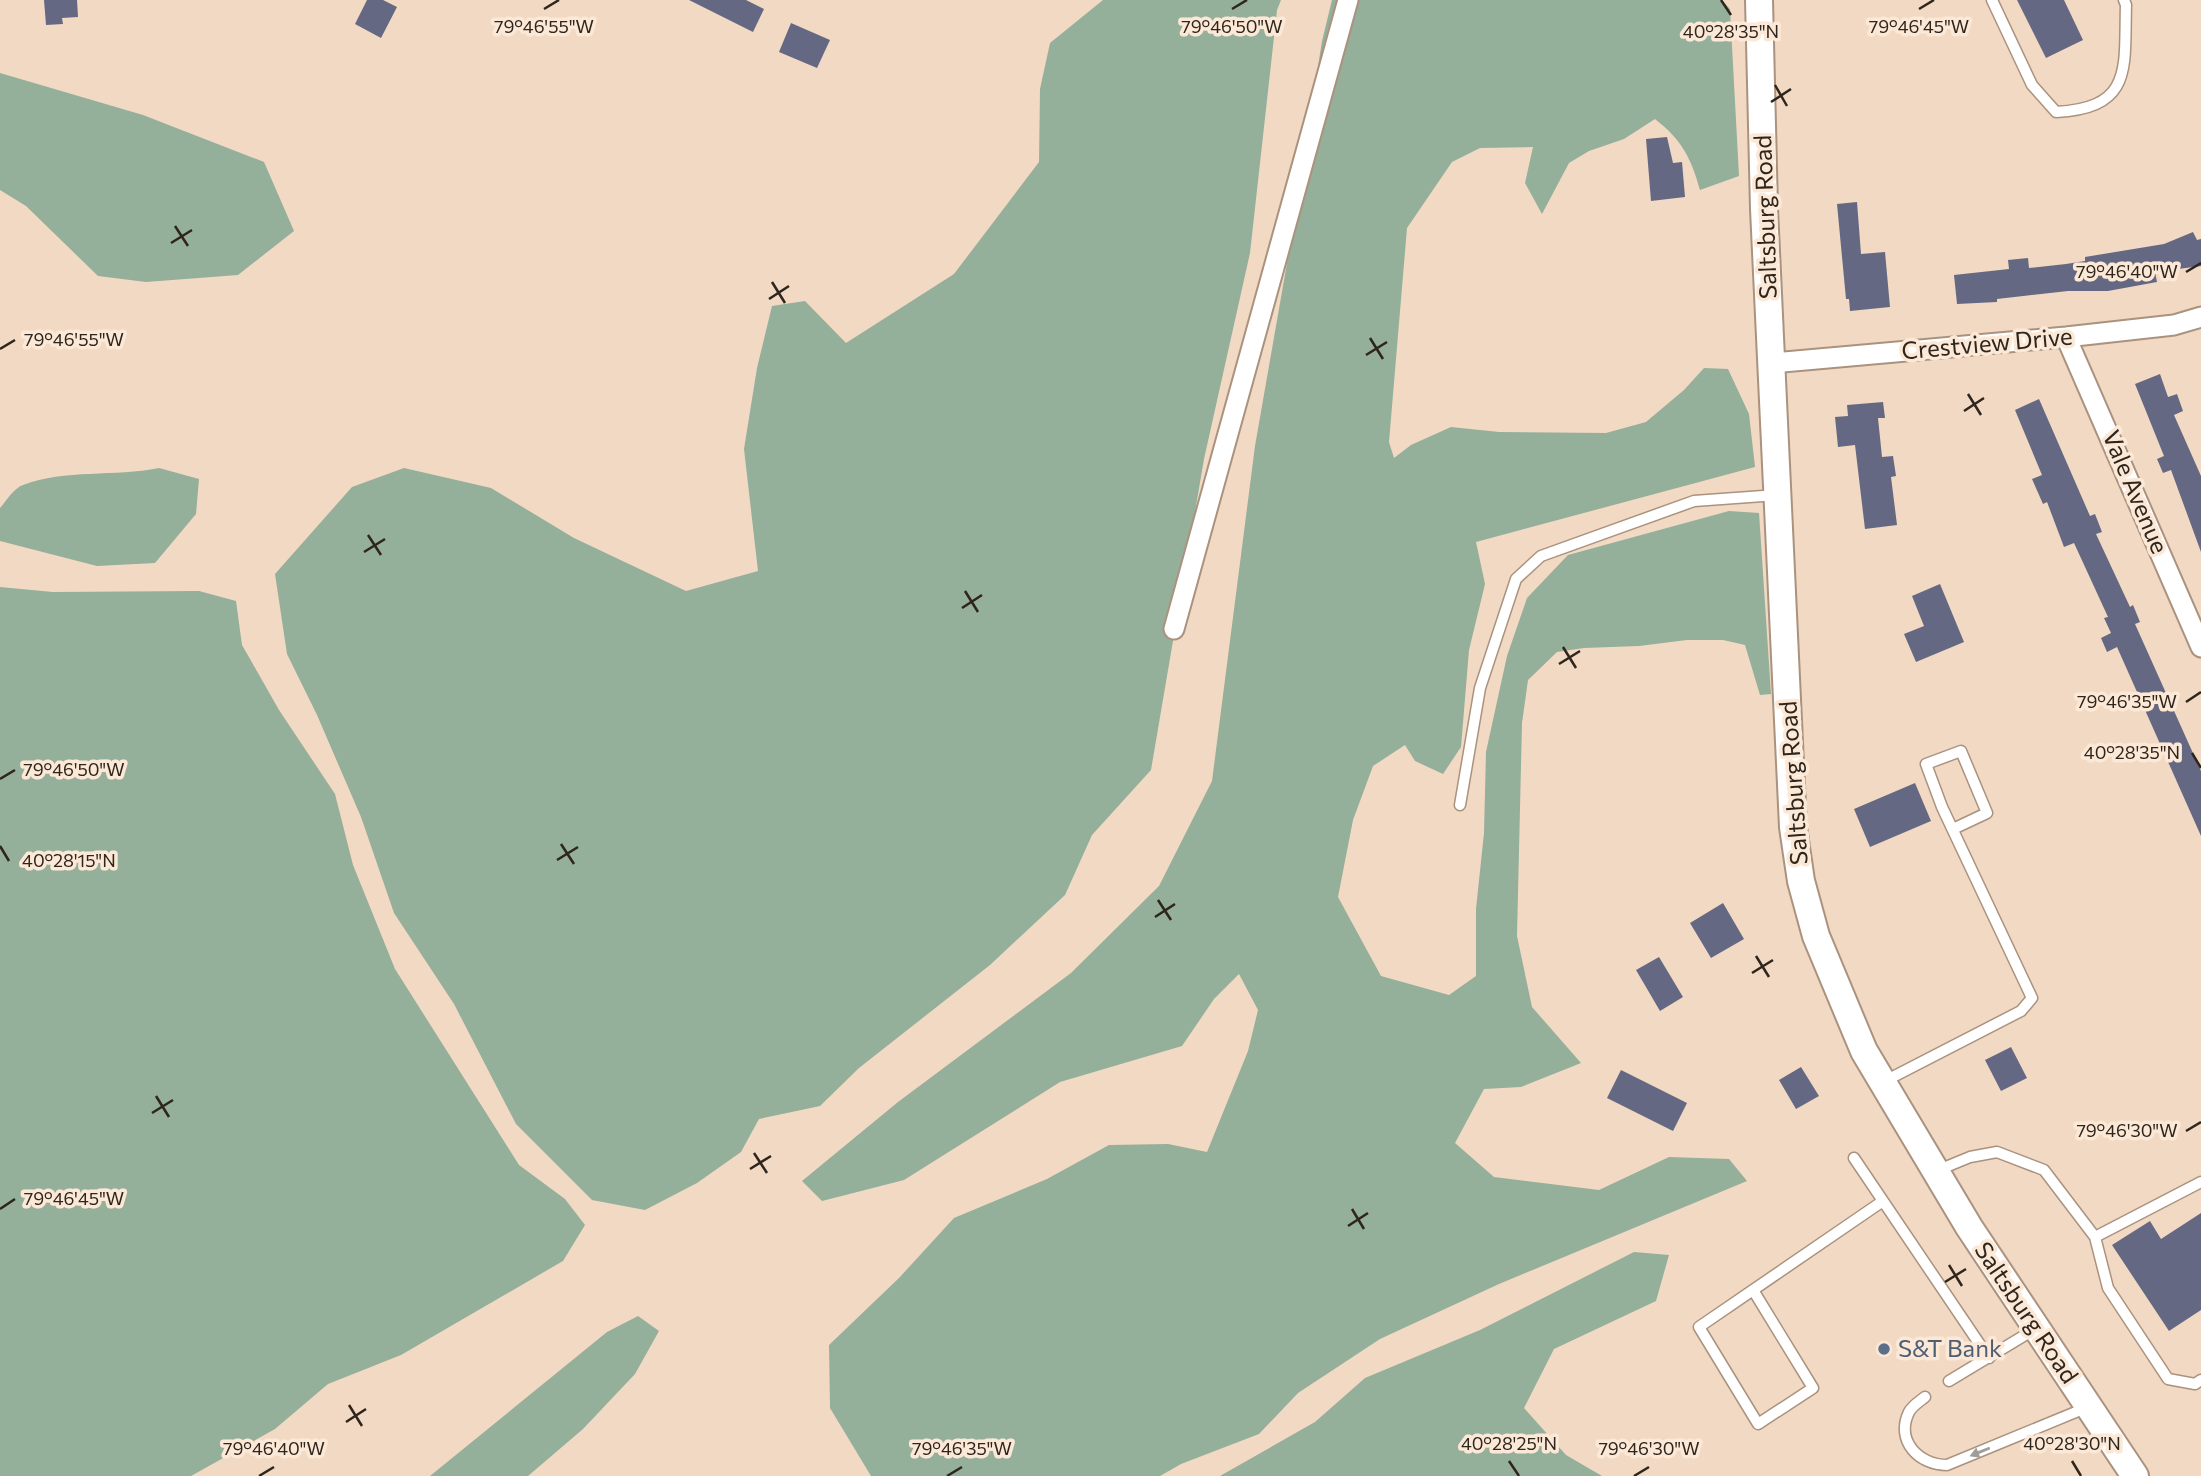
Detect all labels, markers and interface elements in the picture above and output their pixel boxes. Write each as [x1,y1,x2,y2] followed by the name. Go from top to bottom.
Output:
[494,15,594,37] text: 79°46'55"W
[1181,15,1283,37] text: 79°46'50"W
[1869,15,1969,37] text: 79°46'45"W
[1683,20,1779,42] text: 40°28'35"N
[1747,134,1782,300] street label: Saltsburg Road
[2076,260,2178,282] text: 79°46'40"W
[1900,321,2074,364] street label: Crestview Drive
[24,328,124,350] text: 79°46'55"W
[2097,425,2175,557] street label: Vale Avenue
[2077,690,2177,712] text: 79°46'35"W
[1772,700,1813,866] street label: Saltsburg Road
[2084,741,2180,763] text: 40°28'35"N
[23,758,125,780] text: 79°46'50"W
[22,849,116,871] text: 40°28'15"N
[2076,1119,2178,1141] text: 79°46'30"W
[24,1187,124,1209] text: 79°46'45"W
[1969,1236,2085,1388] street label: Saltsburg Road
[1898,1333,2002,1362] place label: S&T Bank
[1876,1341,1892,1357] marker: S&T Bank
[1461,1432,1557,1454] text: 40°28'25"N
[2023,1432,2121,1454] text: 40°28'30"N
[223,1437,325,1459] text: 79°46'40"W
[912,1437,1012,1459] text: 79°46'35"W
[1598,1437,1700,1459] text: 79°46'30"W
[1970,1446,1991,1457] one-way arrow

